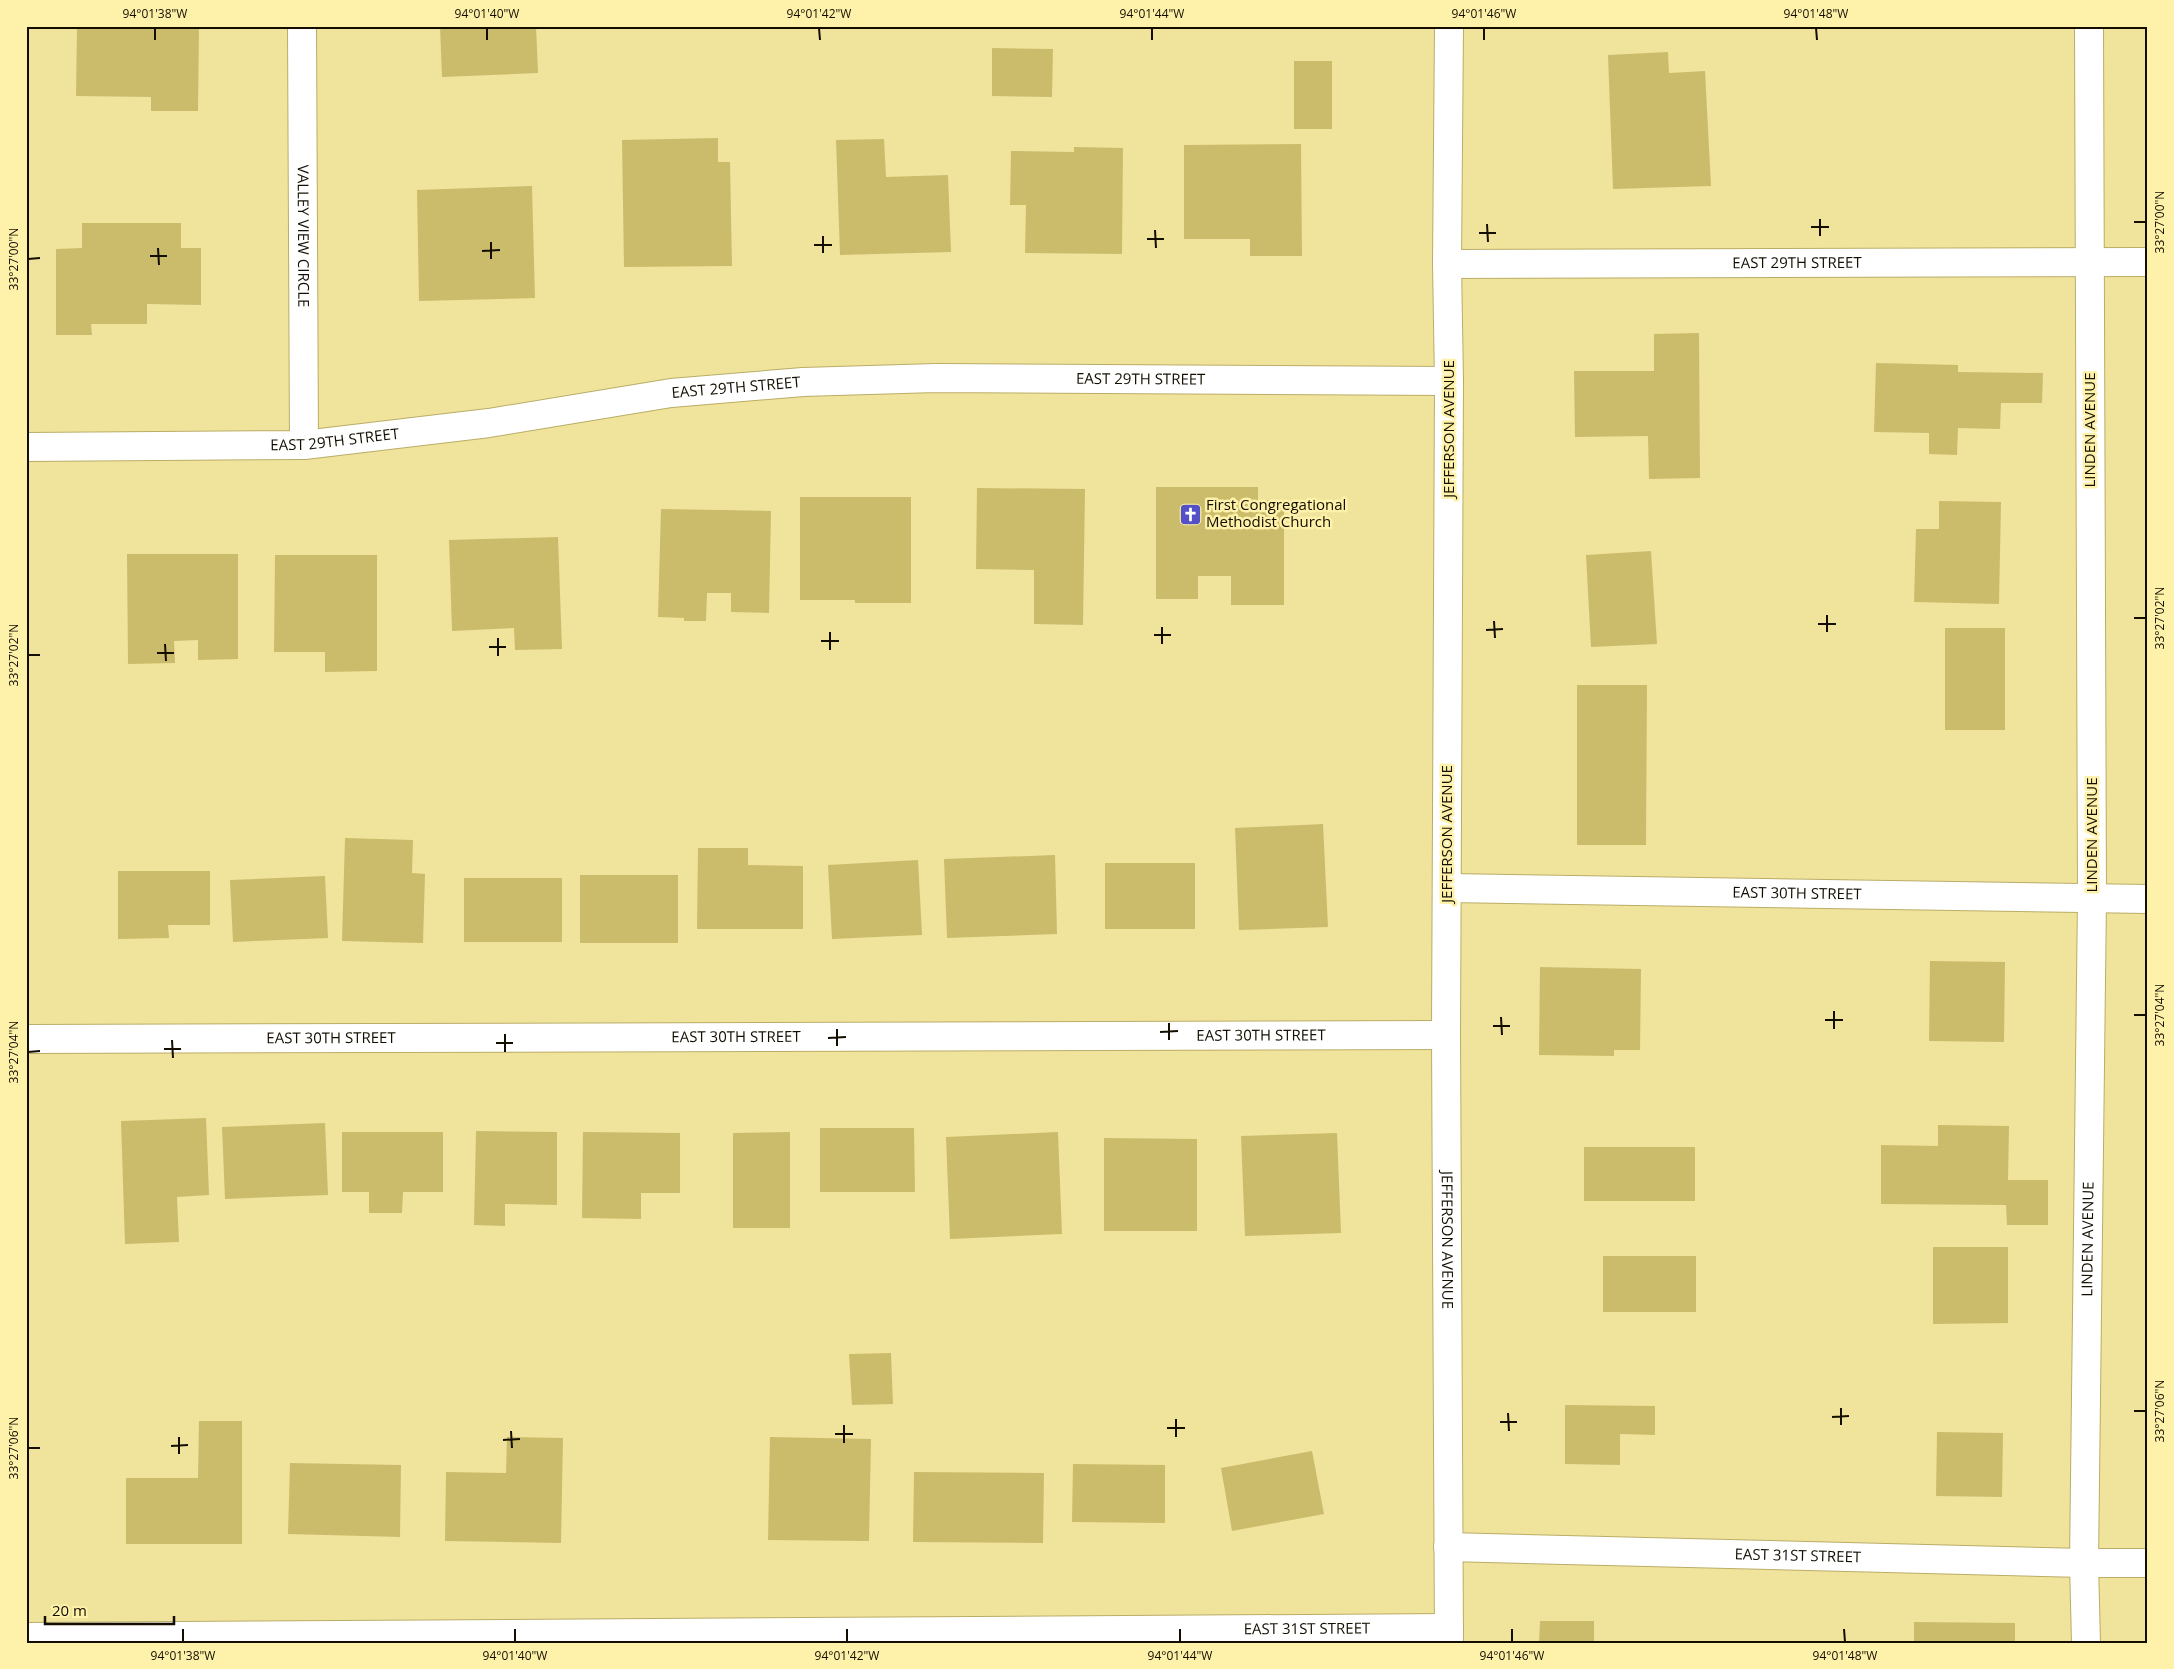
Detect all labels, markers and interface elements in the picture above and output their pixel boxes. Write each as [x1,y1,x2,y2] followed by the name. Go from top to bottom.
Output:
[123,5,187,22] text: 94°01'38"W
[455,5,519,22] text: 94°01'40"W
[787,5,851,22] text: 94°01'42"W
[1120,5,1184,22] text: 94°01'44"W
[1452,5,1516,22] text: 94°01'46"W
[1784,5,1848,22] text: 94°01'48"W
[294,165,314,307] street label: VALLEY VIEW CIRCLE
[2151,191,2168,253] text: 33°27'00"N
[5,228,22,290] text: 33°27'00"N
[1732,252,1862,272] street label: EAST 29TH STREET
[1438,360,1458,500] street label: JEFFERSON AVENUE
[1076,368,1206,389] street label: EAST 29TH STREET
[671,371,802,402] street label: EAST 29TH STREET
[2079,372,2099,488] street label: LINDEN AVENUE
[270,423,401,454] street label: EAST 29TH STREET
[1206,494,1346,531] place label: First Congregational Methodist Church
[1178,502,1202,526] church icon: First Congregational Methodist Church
[2151,587,2168,649] text: 33°27'02"N
[5,624,22,686] text: 33°27'02"N
[1436,765,1456,905] street label: JEFFERSON AVENUE
[2081,777,2101,893] street label: LINDEN AVENUE
[1732,881,1863,904] street label: EAST 30TH STREET
[2151,984,2168,1046] text: 33°27'04"N
[5,1021,22,1083] text: 33°27'04"N
[1196,1024,1326,1045] street label: EAST 30TH STREET
[671,1026,801,1046] street label: EAST 30TH STREET
[266,1027,396,1047] street label: EAST 30TH STREET
[1438,1169,1458,1309] street label: JEFFERSON AVENUE
[2076,1181,2098,1297] street label: LINDEN AVENUE
[2151,1380,2168,1442] text: 33°27'06"N
[5,1417,22,1479] text: 33°27'06"N
[1734,1543,1862,1566] street label: EAST 31ST STREET
[45,1594,174,1626] scale bar
[52,1600,87,1620] text: 20 m
[1244,1617,1371,1638] street label: EAST 31ST STREET
[151,1647,215,1664] text: 94°01'38"W
[483,1647,547,1664] text: 94°01'40"W
[815,1647,879,1664] text: 94°01'42"W
[1148,1647,1212,1664] text: 94°01'44"W
[1480,1647,1544,1664] text: 94°01'46"W
[1813,1647,1877,1664] text: 94°01'48"W

